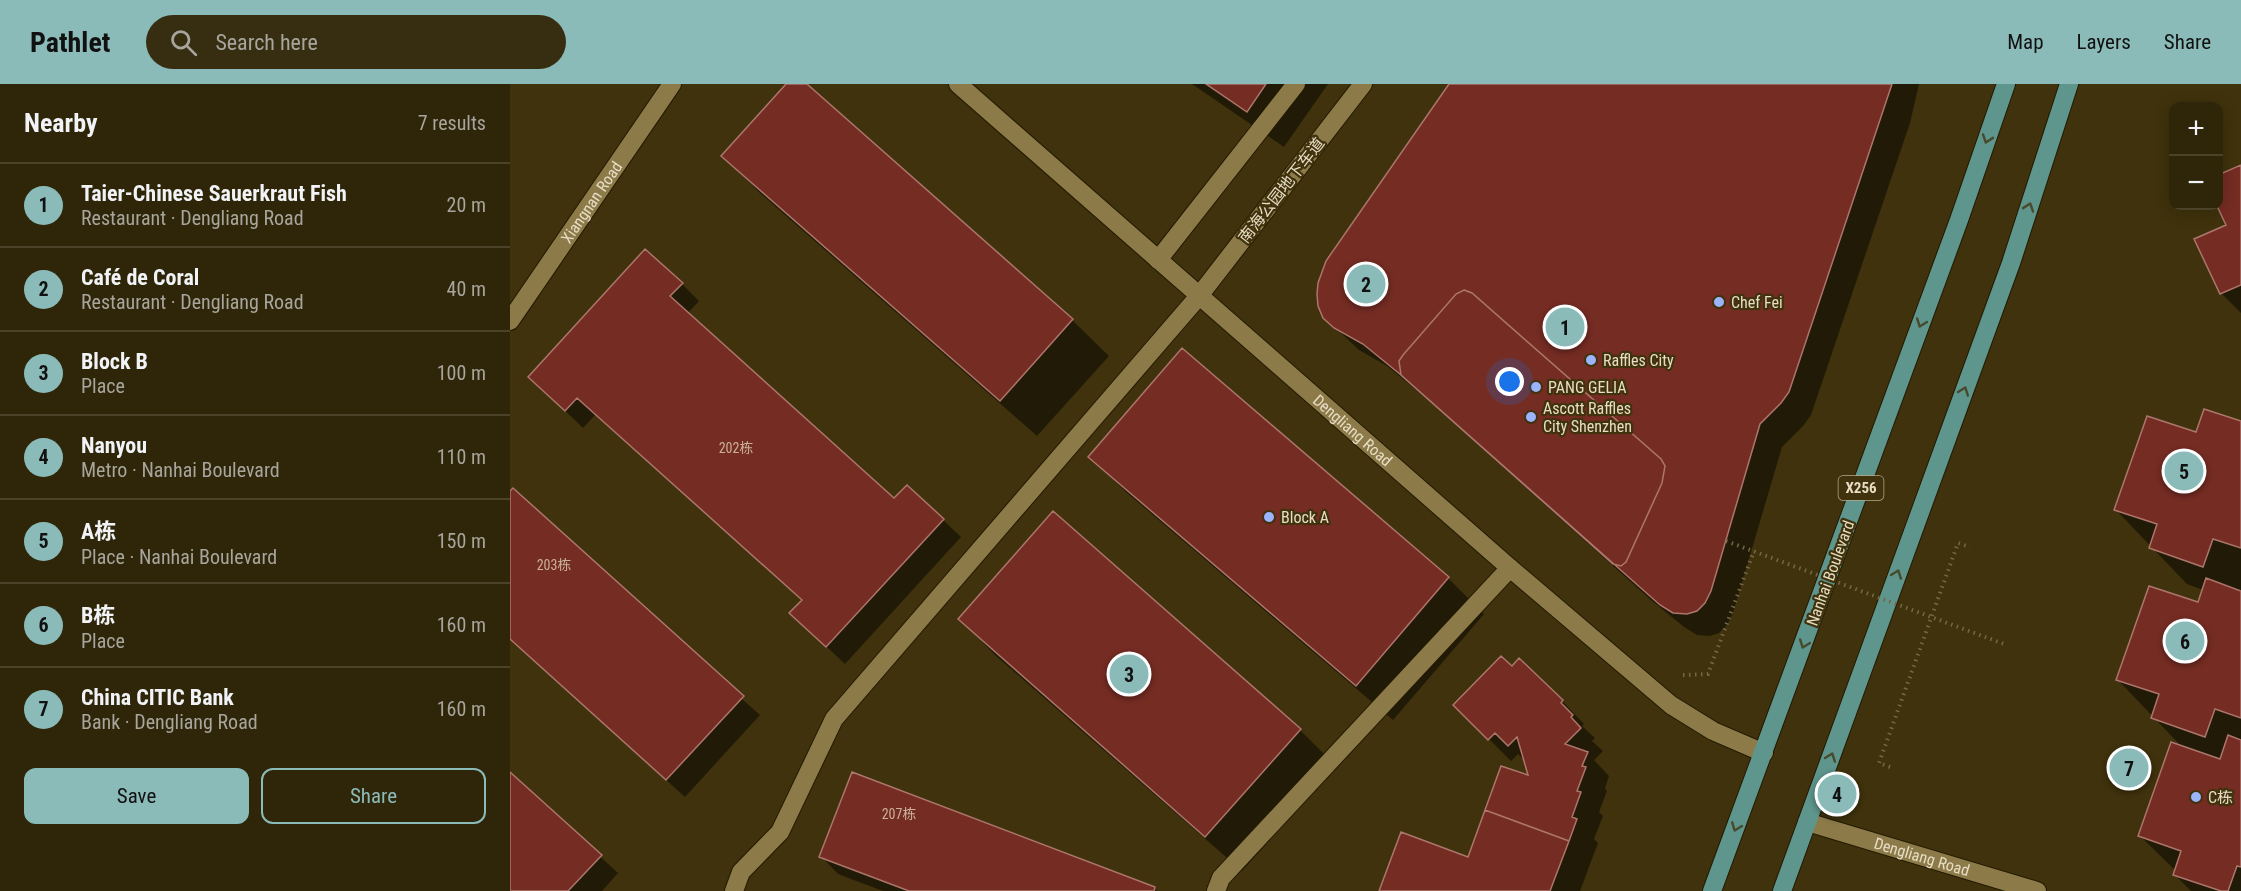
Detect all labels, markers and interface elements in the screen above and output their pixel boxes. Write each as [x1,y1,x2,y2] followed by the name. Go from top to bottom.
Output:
[146,15,566,69] search box
[30,26,110,59] text: Pathlet
[167,26,200,59] icon: search
[215,30,318,55] text: Search here
[2007,30,2044,54] text: Map
[2077,30,2131,54] text: Layers
[2164,30,2211,54] text: Share
[2169,102,2223,210] map controls
[2169,102,2223,156] button: +
[24,108,98,138] text: Nearby
[418,111,486,135] text: 7 results
[1982,133,1995,144] one-way arrow
[1235,134,1328,247] street label: 南海公园地下车道
[2169,156,2223,210] button: −
[557,158,626,247] street label: Xiangnan Road
[81,181,347,206] text: Taier-Chinese Sauerkraut Fish
[38,193,49,217] text: 1
[447,193,486,217] text: 20 m
[2022,202,2035,213] one-way arrow
[81,206,304,230] text: Restaurant · Dengliang Road
[1346,262,1386,306] pin: 2
[81,265,199,290] text: Café de Coral
[38,277,49,301] text: 2
[447,277,486,301] text: 40 m
[81,290,304,314] text: Restaurant · Dengliang Road
[1731,293,1783,312] place label: Chef Fei
[1712,295,1726,309] marker: Chef Fei
[1546,304,1584,350] pin: 1
[1916,317,1929,328] one-way arrow
[81,349,148,374] text: Block B
[1603,351,1674,370] place label: Raffles City
[1584,353,1598,367] marker: Raffles City
[38,361,49,385] text: 3
[437,361,486,385] text: 100 m
[1495,367,1524,396] your location
[81,374,125,398] text: Place
[1548,378,1626,397] place label: PANG GELIA
[1529,380,1543,394] marker: PANG GELIA
[1957,386,1969,397] one-way arrow
[1309,391,1396,470] street label: Dengliang Road
[1543,399,1632,436] place label: Ascott Raffles City Shenzhen
[1524,410,1538,424] marker: Ascott Raffles City Shenzhen
[81,433,147,458] text: Nanyou
[719,440,753,456] house number: 202栋
[38,445,49,469] text: 4
[437,445,486,469] text: 110 m
[2164,448,2204,494] pin: 5
[81,458,280,482] text: Metro · Nanhai Boulevard
[1838,476,1884,500] road number: X256
[1281,508,1329,527] place label: Block A
[1262,510,1276,524] marker: Block A
[1803,518,1858,628] street label: Nanhai Boulevard
[81,519,116,544] text: A栋
[38,529,49,553] text: 5
[437,529,486,553] text: 150 m
[81,545,277,569] text: Place · Nanhai Boulevard
[537,557,571,573] house number: 203栋
[1890,569,1903,580] one-way arrow
[81,603,115,628] text: B栋
[38,613,49,637] text: 6
[437,613,486,637] text: 160 m
[2166,618,2204,664] pin: 6
[81,629,125,653] text: Place
[1798,638,1811,649] one-way arrow
[1110,652,1148,696] pin: 3
[81,685,234,710] text: China CITIC Bank
[38,697,49,721] text: 7
[437,697,486,721] text: 160 m
[81,710,258,734] text: Bank · Dengliang Road
[2110,746,2148,790] pin: 7
[1823,752,1836,763] one-way arrow
[24,768,249,824] button: Save
[261,768,486,824] button: Share
[1818,772,1856,816] pin: 4
[2208,788,2233,807] place label: C栋
[2189,790,2203,804] marker: C栋
[882,806,916,822] house number: 207栋
[1731,821,1743,832] one-way arrow
[1872,834,1972,880] street label: Dengliang Road

